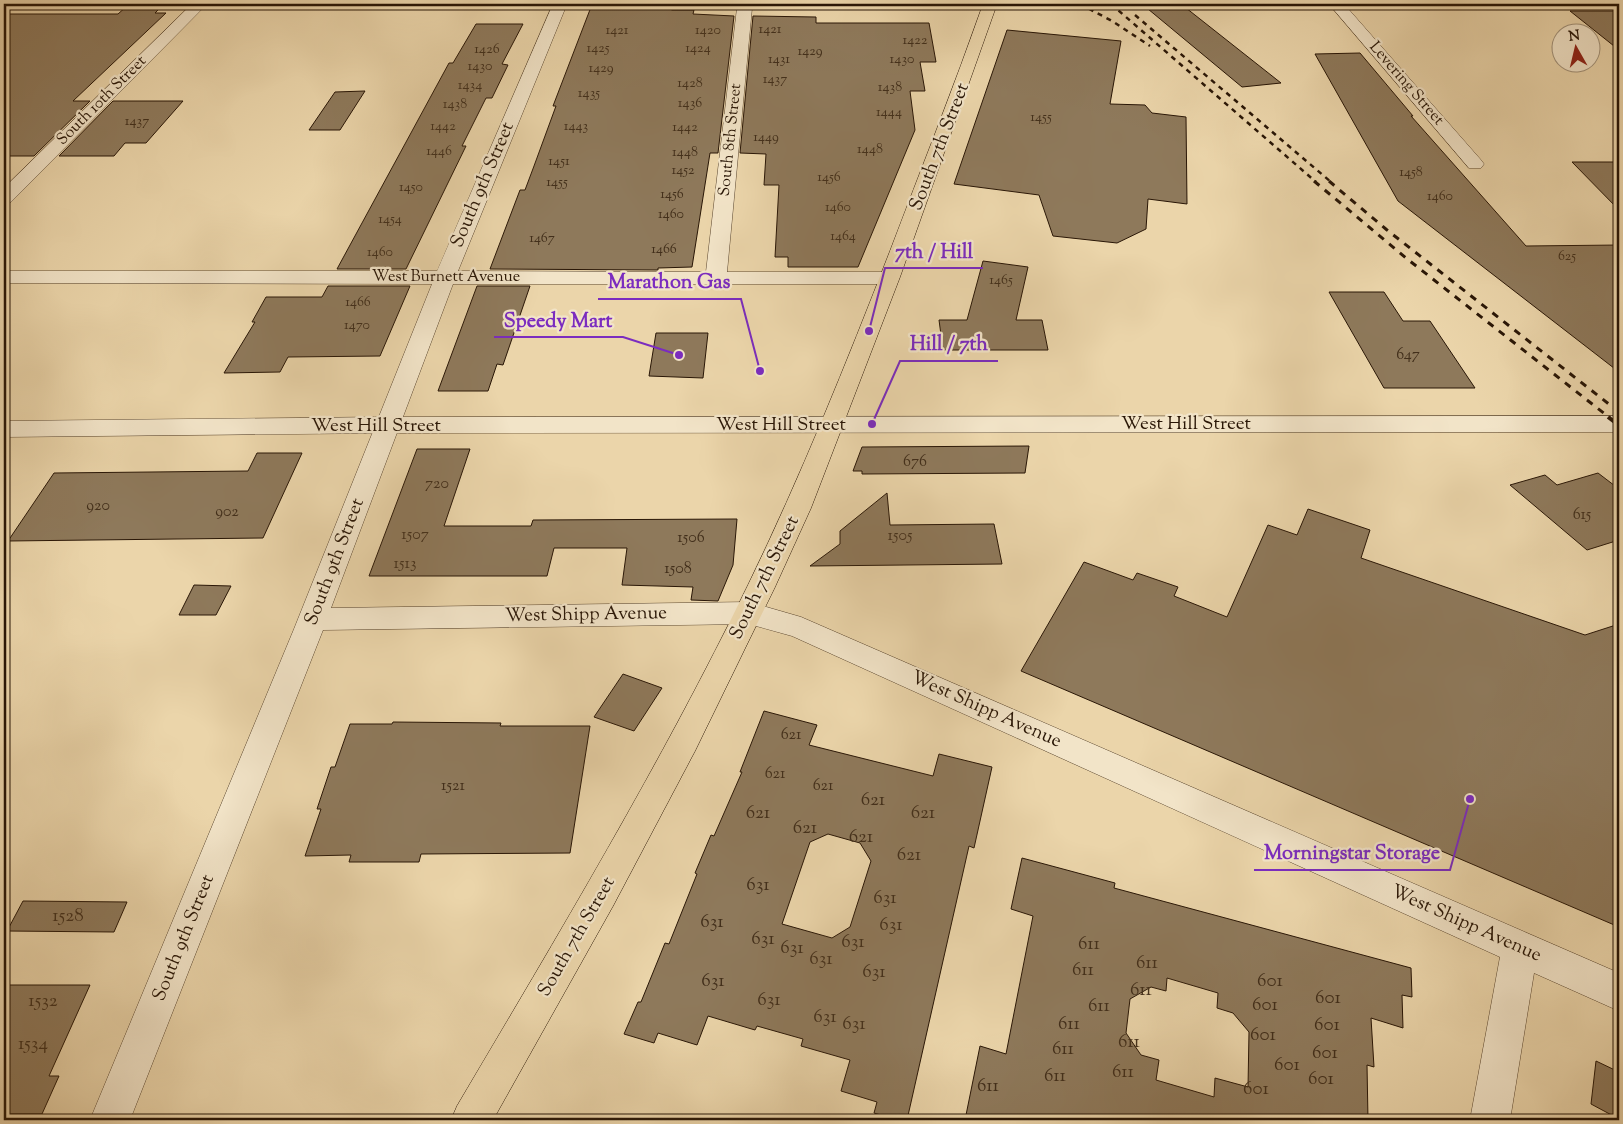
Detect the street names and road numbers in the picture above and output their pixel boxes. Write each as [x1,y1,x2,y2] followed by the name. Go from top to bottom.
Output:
[1363,37,1449,131] street label: Levering Street
[52,50,153,151] street label: South 10th Street
[903,79,977,215] street label: South 7th Street
[714,82,748,198] street label: South 8th Street
[444,117,522,252] street label: South 9th Street
[372,266,520,289] street label: West Burnett Avenue
[1121,411,1252,438] street label: West Hill Street
[716,412,847,439] street label: West Hill Street
[311,413,442,440] street label: West Hill Street
[298,494,372,630] street label: South 9th Street
[723,511,807,644] street label: South 7th Street
[505,600,668,630] street label: West Shipp Avenue
[906,665,1066,755] street label: West Shipp Avenue
[146,870,222,1005] street label: South 9th Street
[532,872,623,1002] street label: South 7th Street
[1386,879,1546,969] street label: West Shipp Avenue

